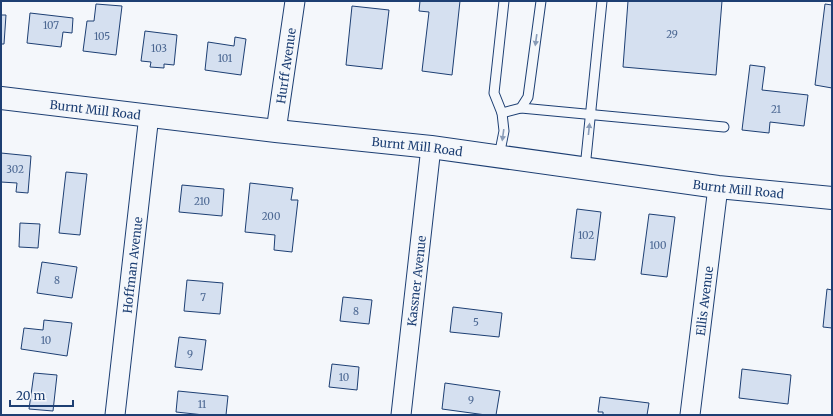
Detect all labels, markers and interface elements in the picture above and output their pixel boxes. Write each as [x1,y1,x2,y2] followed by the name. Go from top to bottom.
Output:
[43,19,59,32] house number: 107
[273,27,298,105] street label: Hurff Avenue
[666,28,678,41] house number: 29
[94,30,110,43] house number: 105
[533,34,539,46] one-way arrow
[151,42,167,55] house number: 103
[218,52,233,65] house number: 101
[49,96,142,122] street label: Burnt Mill Road
[771,103,782,116] house number: 21
[586,123,592,135] one-way arrow
[500,128,506,141] one-way arrow
[371,133,464,159] street label: Burnt Mill Road
[6,163,24,176] house number: 302
[692,176,785,201] street label: Burnt Mill Road
[194,195,210,208] house number: 210
[262,210,280,223] house number: 200
[119,216,145,314] street label: Hoffman Avenue
[578,229,594,242] house number: 102
[403,235,429,327] street label: Kassner Avenue
[649,239,667,252] house number: 100
[692,265,716,337] street label: Ellis Avenue
[54,274,60,287] house number: 8
[200,291,206,304] house number: 7
[353,305,359,318] house number: 8
[473,316,479,329] house number: 5
[41,334,51,347] house number: 10
[187,348,193,361] house number: 9
[339,371,349,384] house number: 10
[10,382,73,408] scale bar
[16,388,45,403] text: 20 m
[468,394,474,407] house number: 9
[198,398,207,411] house number: 11

